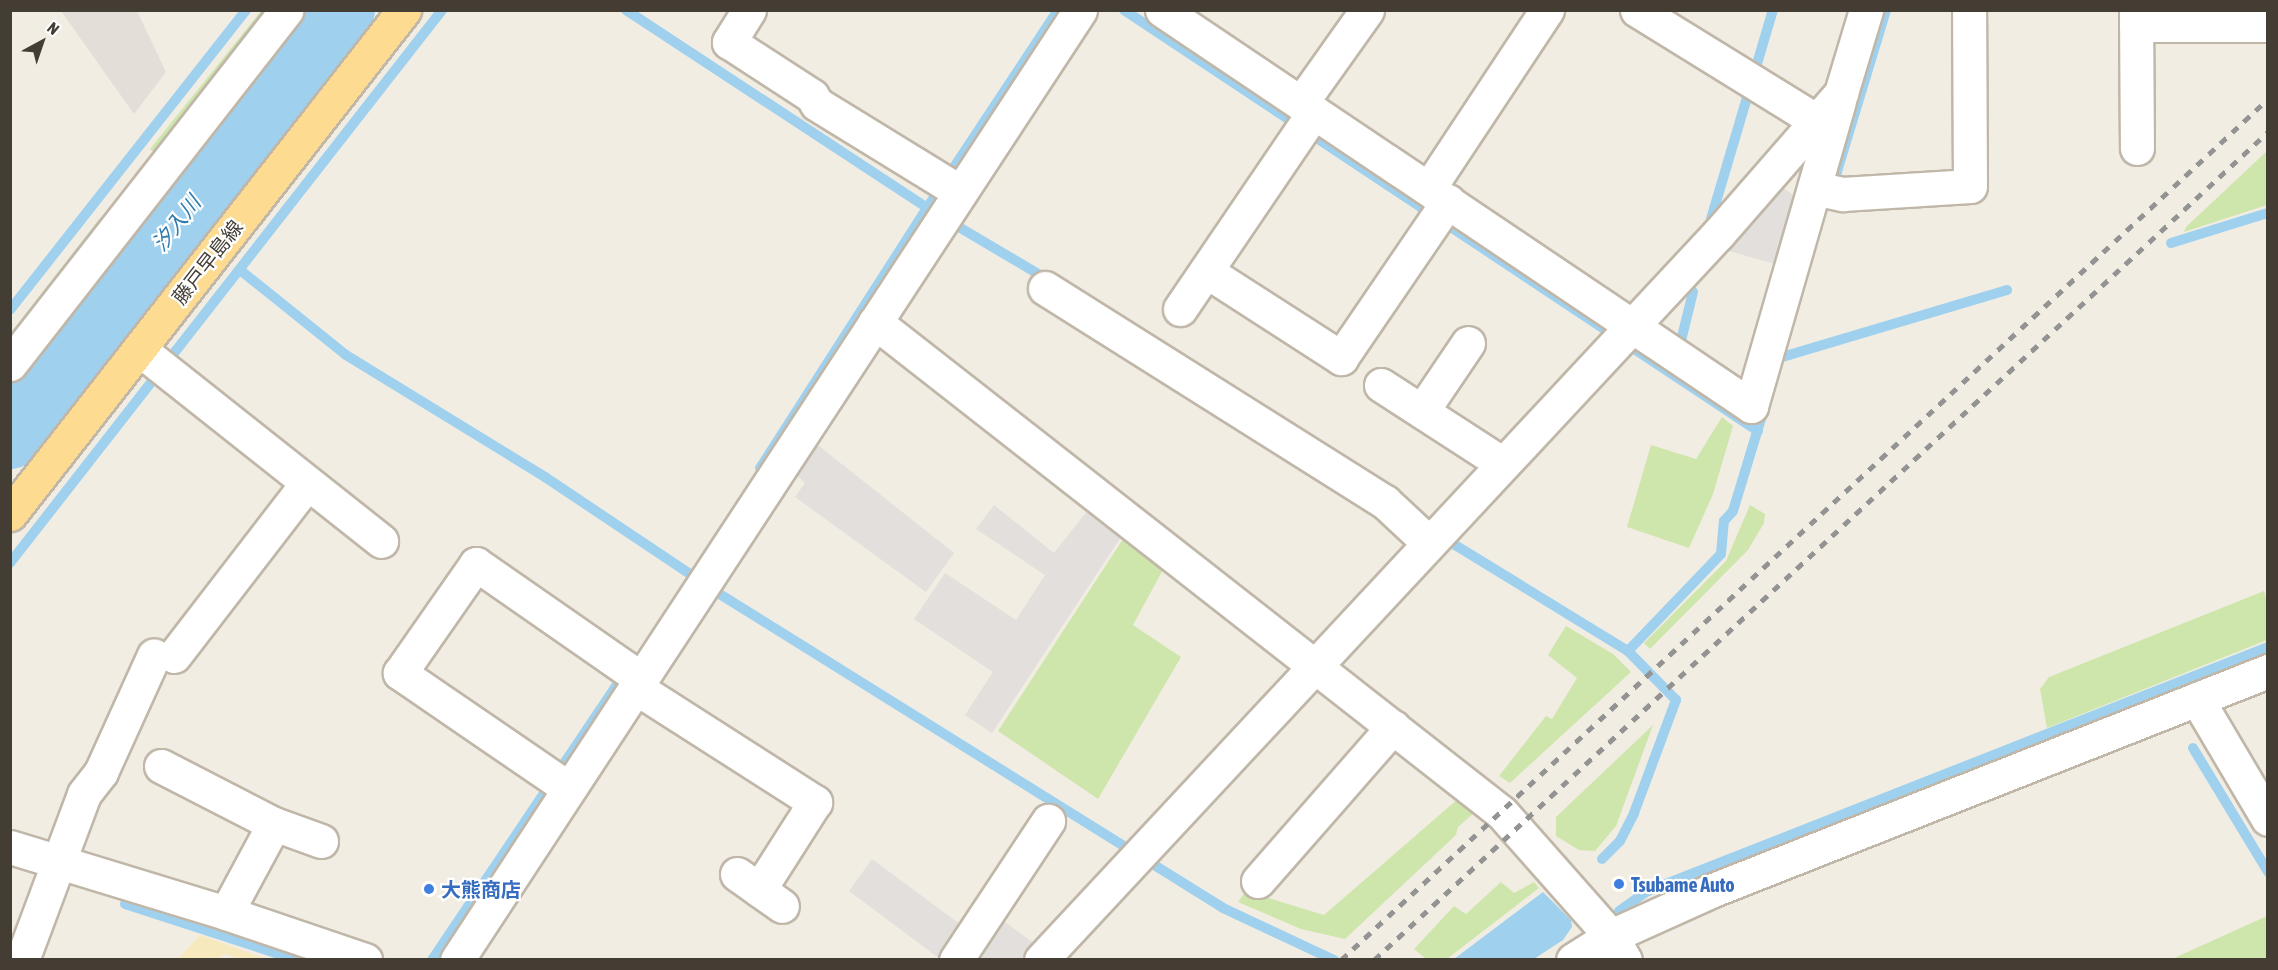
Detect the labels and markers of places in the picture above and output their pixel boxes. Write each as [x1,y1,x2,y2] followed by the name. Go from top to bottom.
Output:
[1631,872,1735,896] place label: Tsubame Auto
[441,877,521,901] place label: 大熊商店
[1612,877,1626,891] marker: Tsubame Auto
[422,882,436,896] marker: 大熊商店

